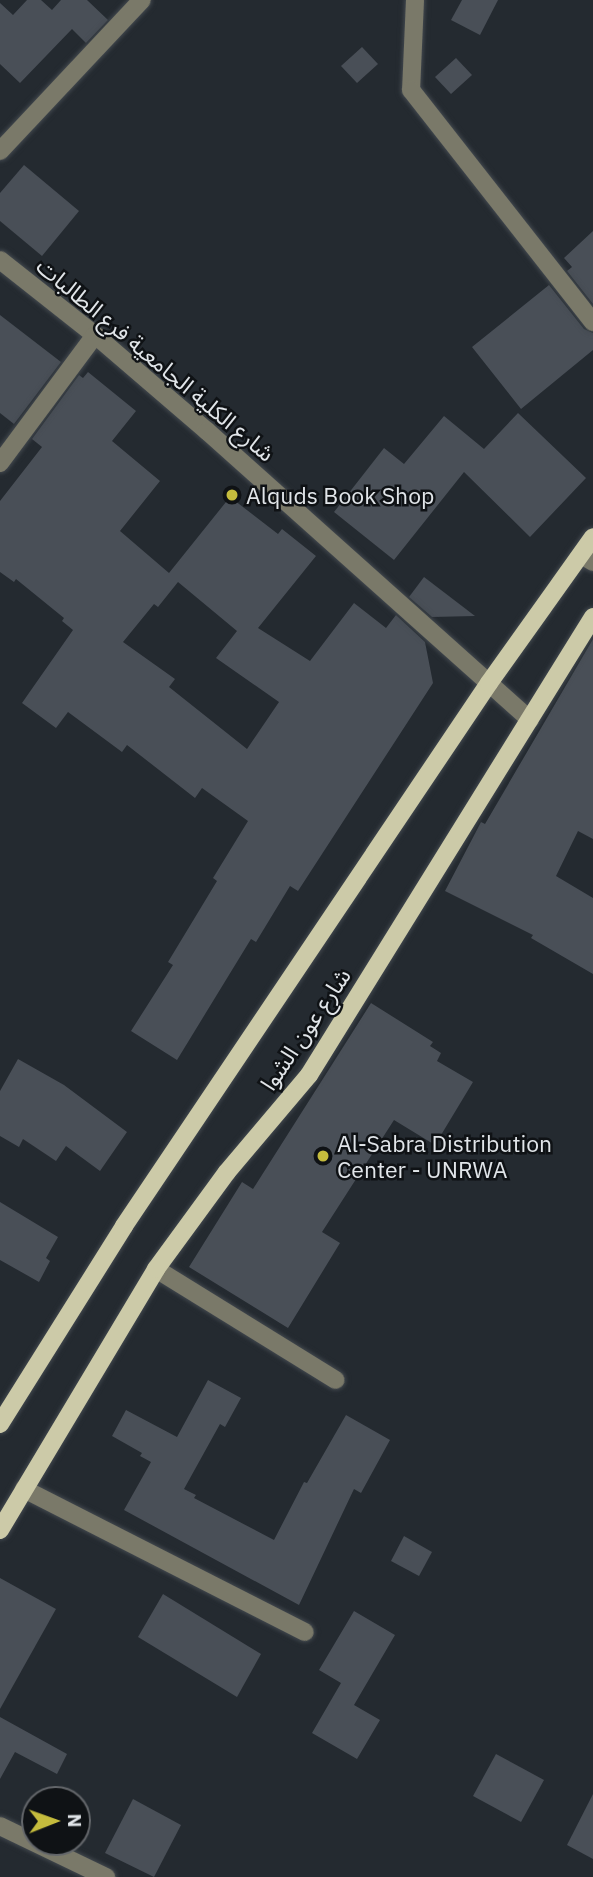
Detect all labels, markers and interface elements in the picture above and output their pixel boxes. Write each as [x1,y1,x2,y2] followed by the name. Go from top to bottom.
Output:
[32,251,280,467] street label: شارع الكلية الجامعية فرع الطالبات
[246,481,434,509] place label: Alquds Book Shop
[224,487,240,503] marker: Alquds Book Shop
[254,963,356,1095] street label: شارع عون الشوا
[337,1129,552,1183] place label: Al-Sabra Distribution Center - UNRWA
[315,1148,331,1164] marker: Al-Sabra Distribution Center - UNRWA
[21,1786,91,1856] north arrow
[63,1814,87,1828] text: N

